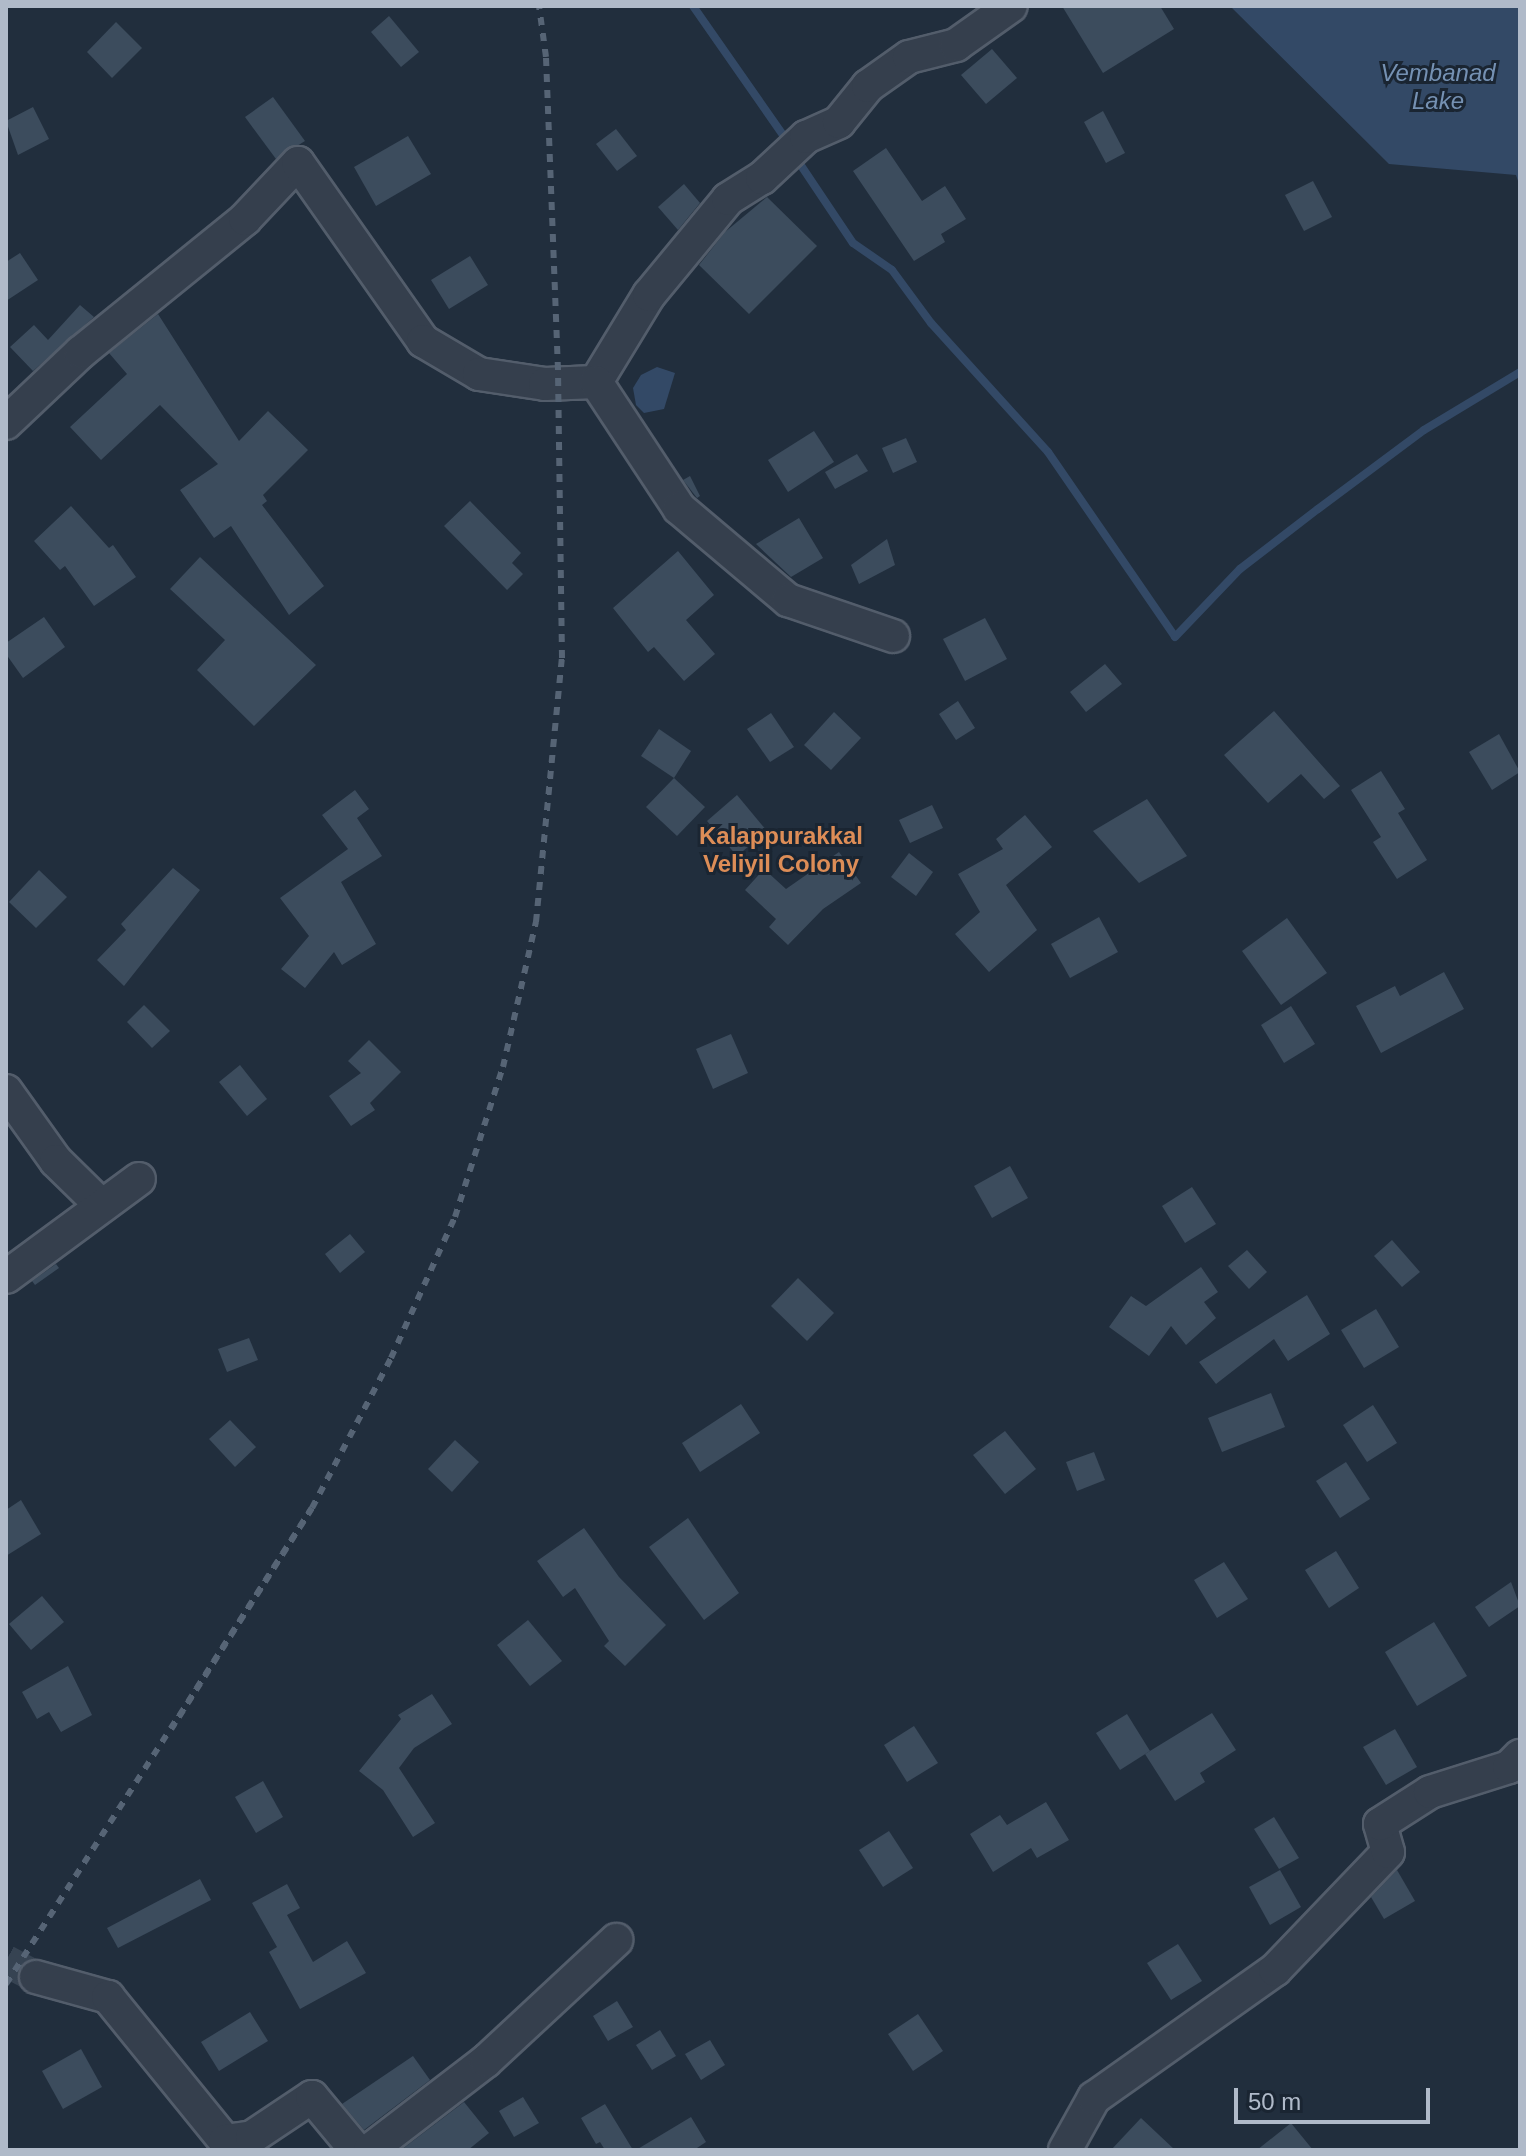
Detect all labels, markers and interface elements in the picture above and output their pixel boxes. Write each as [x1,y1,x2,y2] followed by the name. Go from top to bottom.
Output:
[1380,59,1496,115] water label: Vembanad Lake
[699,822,863,878] district label: Kalappurakkal Veliyil Colony
[1238,2072,1434,2122] scale bar
[1248,2088,1301,2115] text: 50 m

